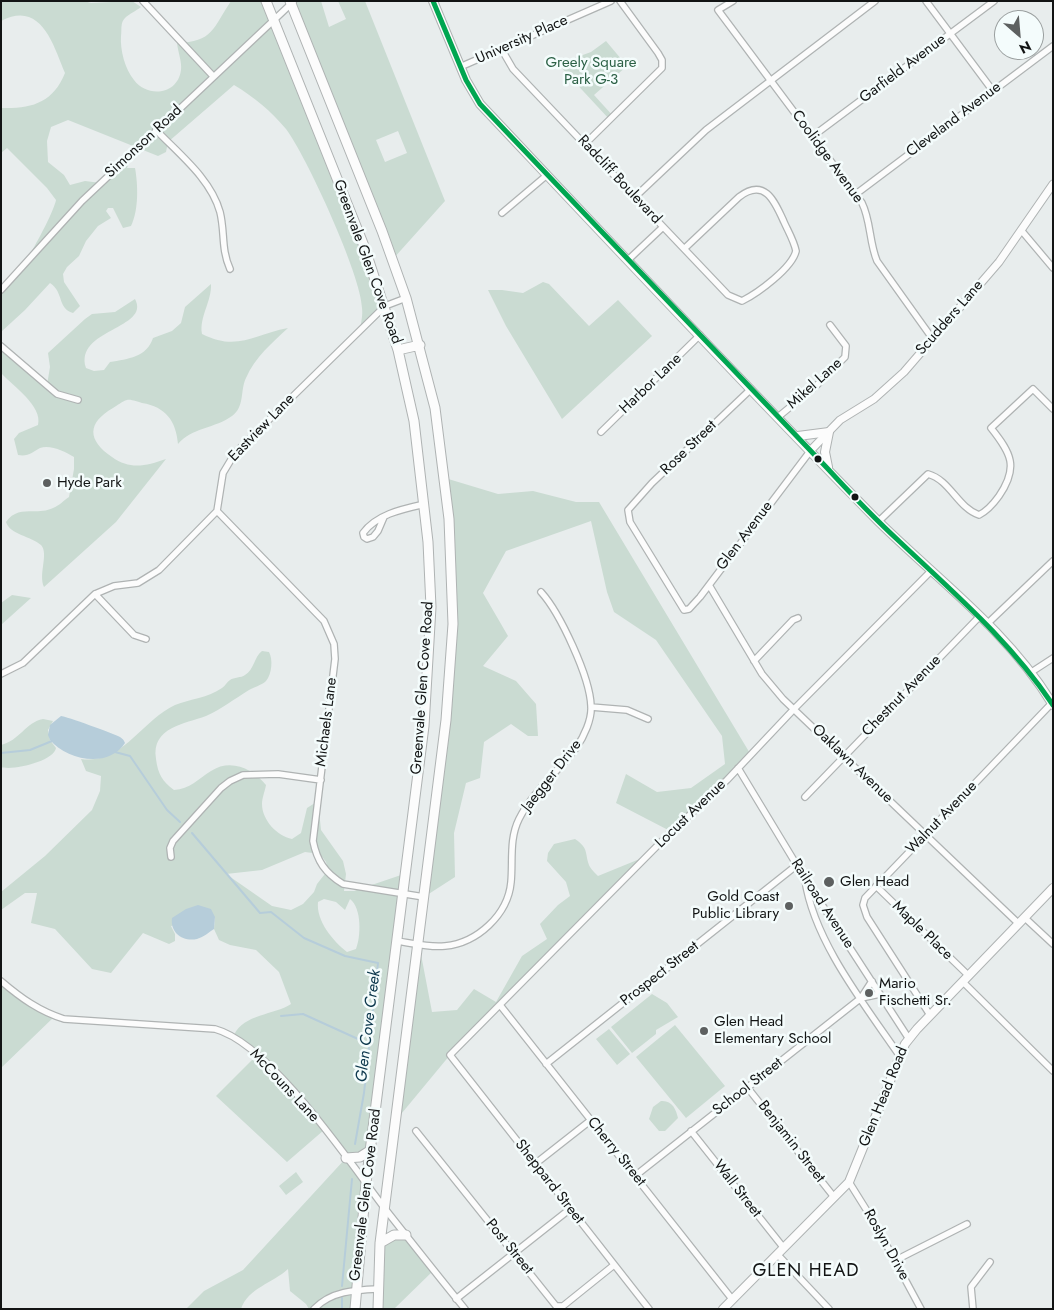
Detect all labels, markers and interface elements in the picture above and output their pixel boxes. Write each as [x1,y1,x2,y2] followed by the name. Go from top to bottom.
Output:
[994,10,1044,60] north arrow
[473,12,571,68] street label: University Place
[856,31,950,107] street label: Garfield Avenue
[1016,36,1035,59] text: N
[545,54,637,89] park label: Greely Square Park G-3
[903,79,1005,161] street label: Cleveland Avenue
[102,102,186,182] street label: Simonson Road
[787,107,867,207] street label: Coolidge Avenue
[573,132,665,228] street label: Radcliff Boulevard
[329,177,405,347] street label: Greenvale Glen Cove Road
[913,277,987,359] street label: Scudders Lane
[616,350,686,418] street label: Harbor Lane
[784,355,846,413] street label: Mikel Lane
[225,390,299,466] street label: Eastview Lane
[657,417,721,479] street label: Rose Street
[813,454,823,464] unlabelled marker
[57,474,122,492] place label: Hyde Park
[41,477,53,489] marker: Hyde Park
[850,492,860,502] unlabelled marker
[713,498,777,574] street label: Glen Avenue
[408,601,438,775] street label: Greenvale Glen Cove Road
[859,652,945,740] street label: Chestnut Avenue
[313,676,341,768] street label: Michaels Lane
[808,721,896,807] street label: Oaklawn Avenue
[518,736,586,816] street label: Jaegger Drive
[652,776,730,852] street label: Locust Avenue
[903,778,981,858] street label: Walnut Avenue
[786,856,858,952] street label: Railroad Avenue
[840,873,909,891] place label: Glen Head
[822,875,836,889] marker: Glen Head
[692,888,779,923] place label: Gold Coast Public Library
[888,898,956,964] street label: Maple Place
[783,900,795,912] marker: Gold Coast Public Library
[617,938,703,1010] street label: Prospect Street
[353,969,385,1083] water label: Glen Cove Creek
[879,975,952,1010] place label: Mario Fischetti Sr.
[863,987,875,999] marker: Mario Fischetti Sr.
[714,1013,831,1048] place label: Glen Head Elementary School
[698,1025,710,1037] marker: Glen Head Elementary School
[856,1044,912,1150] street label: Glen Head Road
[245,1046,323,1126] street label: McCouns Lane
[710,1054,786,1120] street label: School Street
[754,1098,828,1186] street label: Benjamin Street
[346,1108,386,1282] street label: Greenvale Glen Cove Road
[583,1114,649,1190] street label: Cherry Street
[510,1136,588,1228] street label: Sheppard Street
[709,1157,765,1221] street label: Wall Street
[859,1206,913,1284] street label: Roslyn Drive
[481,1216,537,1278] street label: Post Street
[751,1261,861,1283] district label: GLEN HEAD

